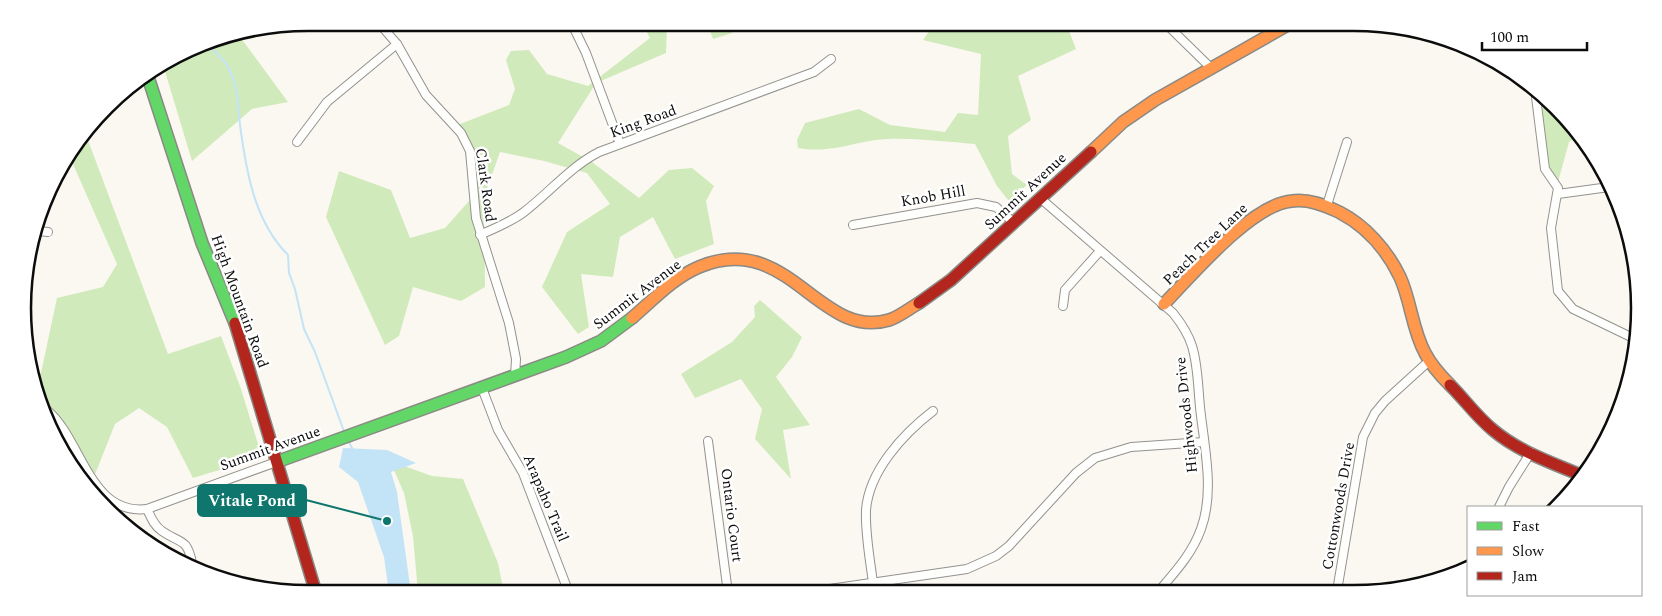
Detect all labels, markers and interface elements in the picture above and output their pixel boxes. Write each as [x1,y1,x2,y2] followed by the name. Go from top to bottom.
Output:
[1482,20,1587,52] scale bar
[1490,26,1529,49] text: 100 m
[606,99,680,144] street label: King Road
[469,147,502,224] street label: Clark Road
[979,147,1072,236] street label: Summit Avenue
[899,179,967,213] street label: Knob Hill
[1158,198,1253,291] street label: Peach Tree Lane
[205,231,274,371] street label: High Mountain Road
[588,254,686,335] street label: Summit Avenue
[1169,356,1204,474] street label: Highwoods Drive
[217,420,324,477] street label: Summit Avenue
[1316,440,1361,572] street label: Cottonwoods Drive
[517,451,574,546] street label: Arapaho Trail
[714,467,749,563] street label: Ontario Court
[198,485,306,516] callout: Vitale Pond
[208,489,296,513] text: Vitale Pond
[1467,506,1642,596] legend
[1512,515,1540,538] text: Fast
[1512,540,1544,563] text: Slow
[1512,565,1538,588] text: Jam

